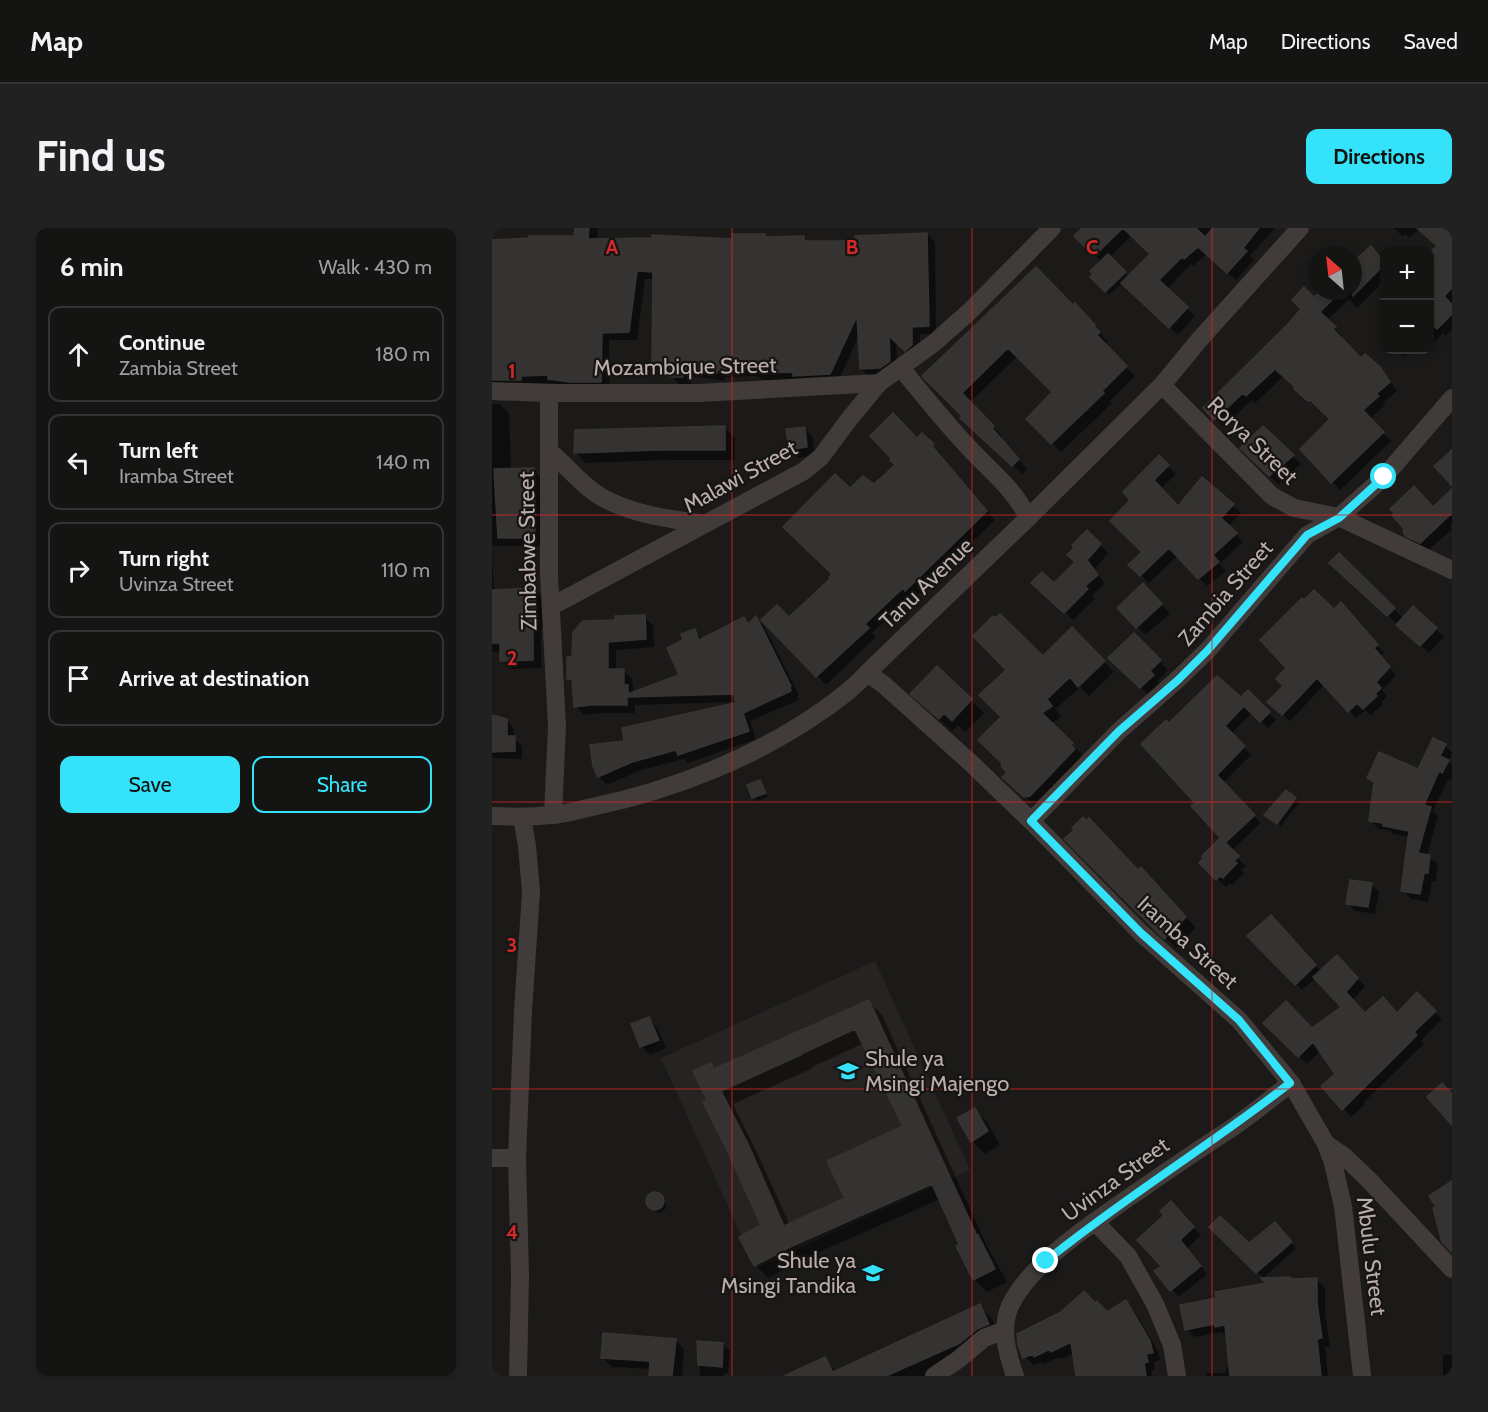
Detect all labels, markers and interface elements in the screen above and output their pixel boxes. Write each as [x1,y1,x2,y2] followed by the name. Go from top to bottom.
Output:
[30,24,83,58] text: Map
[1209,29,1248,54] text: Map
[1281,29,1370,54] text: Directions
[1403,29,1458,54] text: Saved
[1306,129,1452,184] button: Directions
[36,130,165,182] text: Find us
[606,235,619,259] text: A
[846,235,858,259] text: B
[1086,235,1098,259] text: C
[1308,246,1362,300] north arrow
[1380,246,1434,354] map controls
[1380,246,1434,300] button: +
[60,251,124,283] text: 6 min
[318,255,432,279] text: Walk · 430 m
[1380,300,1434,354] button: −
[119,329,205,356] text: Continue
[62,338,95,371] icon: ahead
[375,342,430,366] text: 180 m
[593,351,777,382] street label: Mozambique Street
[119,356,238,380] text: Zambia Street
[508,359,516,383] text: 1
[1202,391,1304,490] street label: Rorya Street
[679,434,802,519] street label: Malawi Street
[119,437,198,464] text: Turn left
[62,446,95,479] icon: left
[376,450,430,474] text: 140 m
[1370,463,1396,489] route start
[119,464,234,488] text: Iramba Street
[513,471,542,631] street label: Zimbabwe Street
[874,532,979,635] street label: Tanu Avenue
[1172,535,1279,651] street label: Zambia Street
[119,545,209,572] text: Turn right
[62,554,95,587] icon: right
[381,558,430,582] text: 110 m
[119,572,234,596] text: Uvinza Street
[507,646,517,670] text: 2
[62,662,95,695] icon: arrive
[119,665,309,692] text: Arrive at destination
[60,756,240,813] button: Save
[252,756,432,813] button: Share
[1132,890,1244,995] street label: Iramba Street
[507,933,517,957] text: 3
[865,1045,1009,1097] place label: Shule ya Msingi Majengo
[836,1059,860,1083] school or university icon: Shule ya Msingi Majengo
[1056,1131,1175,1227] street label: Uvinza Street
[1351,1195,1392,1318] street label: Mbulu Street
[506,1220,518,1244] text: 4
[721,1247,856,1299] place label: Shule ya Msingi Tandika
[1032,1247,1058,1273] route end
[861,1261,885,1285] school or university icon: Shule ya Msingi Tandika

